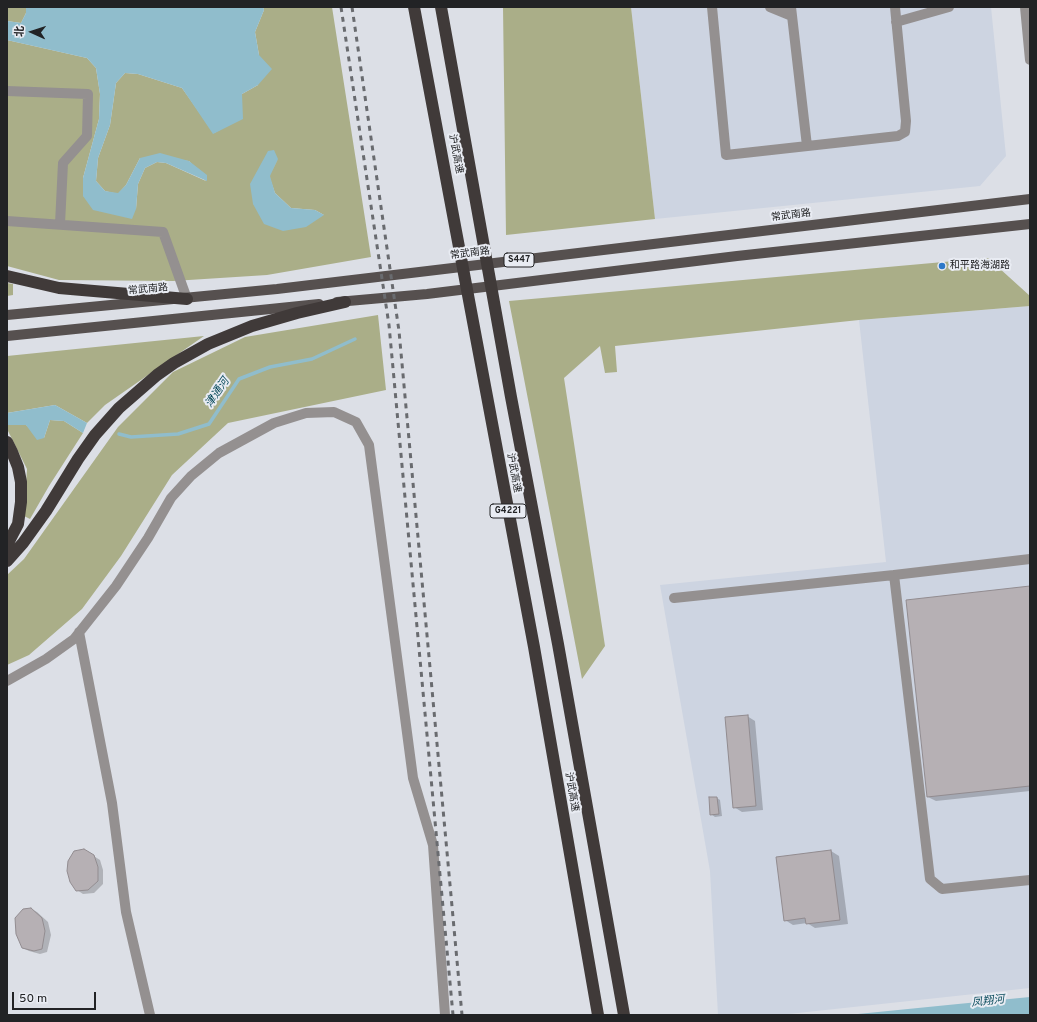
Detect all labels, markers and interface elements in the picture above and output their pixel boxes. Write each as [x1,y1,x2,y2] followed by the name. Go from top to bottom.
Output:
[12,12,52,52] north arrow
[13,26,27,37] text: 北
[445,133,465,175] street label: 沪武高速
[770,208,812,224] street label: 常武南路
[449,246,491,262] street label: 常武南路
[504,253,534,267] road number: S447
[950,260,1010,272] place label: 和平路海湖路
[937,261,947,271] marker: 和平路海湖路
[128,282,168,298] street label: 常武南路
[203,376,233,410] water label: 津通河
[503,452,523,494] street label: 沪武高速
[490,504,526,518] road number: G4221
[562,771,580,813] street label: 沪武高速
[14,984,98,1010] scale bar
[19,991,47,1007] text: 50 m
[971,994,1005,1010] water label: 凤翔河

